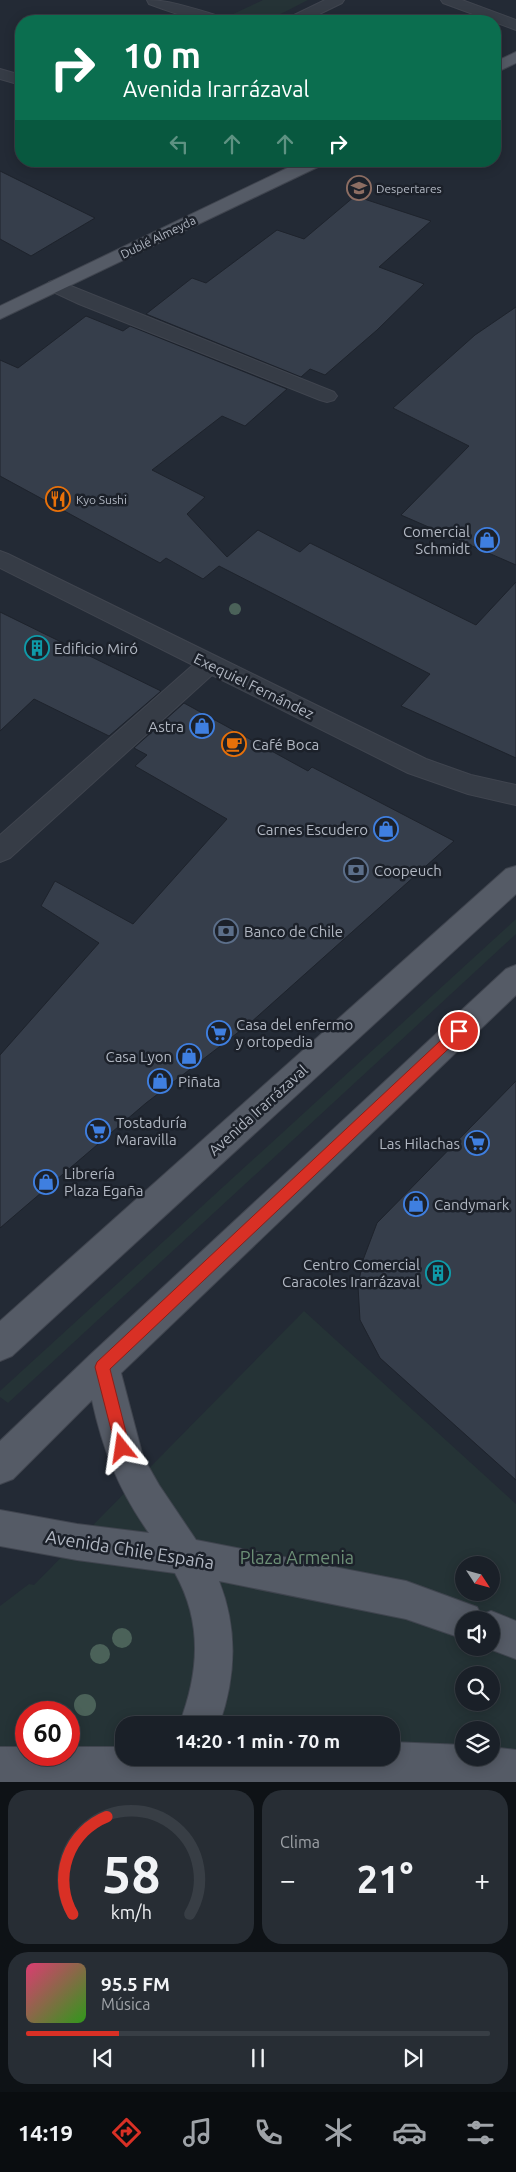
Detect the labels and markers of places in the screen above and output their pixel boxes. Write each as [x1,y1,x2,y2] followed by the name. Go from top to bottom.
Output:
[346,175,372,201] school or university icon: Despertares
[376,182,442,195] place label: Despertares
[45,486,71,512] restaurant icon: Kyo Sushi
[76,493,127,506] place label: Kyo Sushi
[403,523,470,557] place label: Comercial Schmidt
[474,527,500,553] shop icon: Comercial Schmidt
[24,635,50,661] building icon: Edificio Miró
[54,640,138,657] place label: Edificio Miró
[189,713,215,739] shop icon: Astra
[148,718,184,735] place label: Astra
[221,731,247,757] cafe icon: Café Boca
[252,736,319,753] place label: Café Boca
[373,816,399,842] shop icon: Carnes Escudero
[257,821,368,838] place label: Carnes Escudero
[343,857,369,883] bank icon: Coopeuch
[374,862,442,879] place label: Coopeuch
[213,918,239,944] bank icon: Banco de Chile
[244,923,343,940] place label: Banco de Chile
[438,1010,480,1052] pin
[236,1016,353,1050] place label: Casa del enfermo y ortopedia
[206,1020,232,1046] supermarket icon: Casa del enfermo y ortopedia
[176,1043,202,1069] shop icon: Casa Lyon
[105,1048,172,1065] place label: Casa Lyon
[147,1068,173,1094] shop icon: Piñata
[178,1073,220,1090] place label: Piñata
[116,1114,187,1148] place label: Tostaduría Maravilla
[85,1118,111,1144] supermarket icon: Tostaduría Maravilla
[464,1130,490,1156] supermarket icon: Las Hilachas
[379,1135,460,1152] place label: Las Hilachas
[64,1165,144,1199] place label: Librería Plaza Egaña
[33,1169,59,1195] shop icon: Librería Plaza Egaña
[403,1191,429,1217] shop icon: Candymark
[434,1196,510,1213] place label: Candymark
[282,1256,420,1290] place label: Centro Comercial Caracoles Irarrázaval
[425,1260,451,1286] building icon: Centro Comercial Caracoles Irarrázaval

